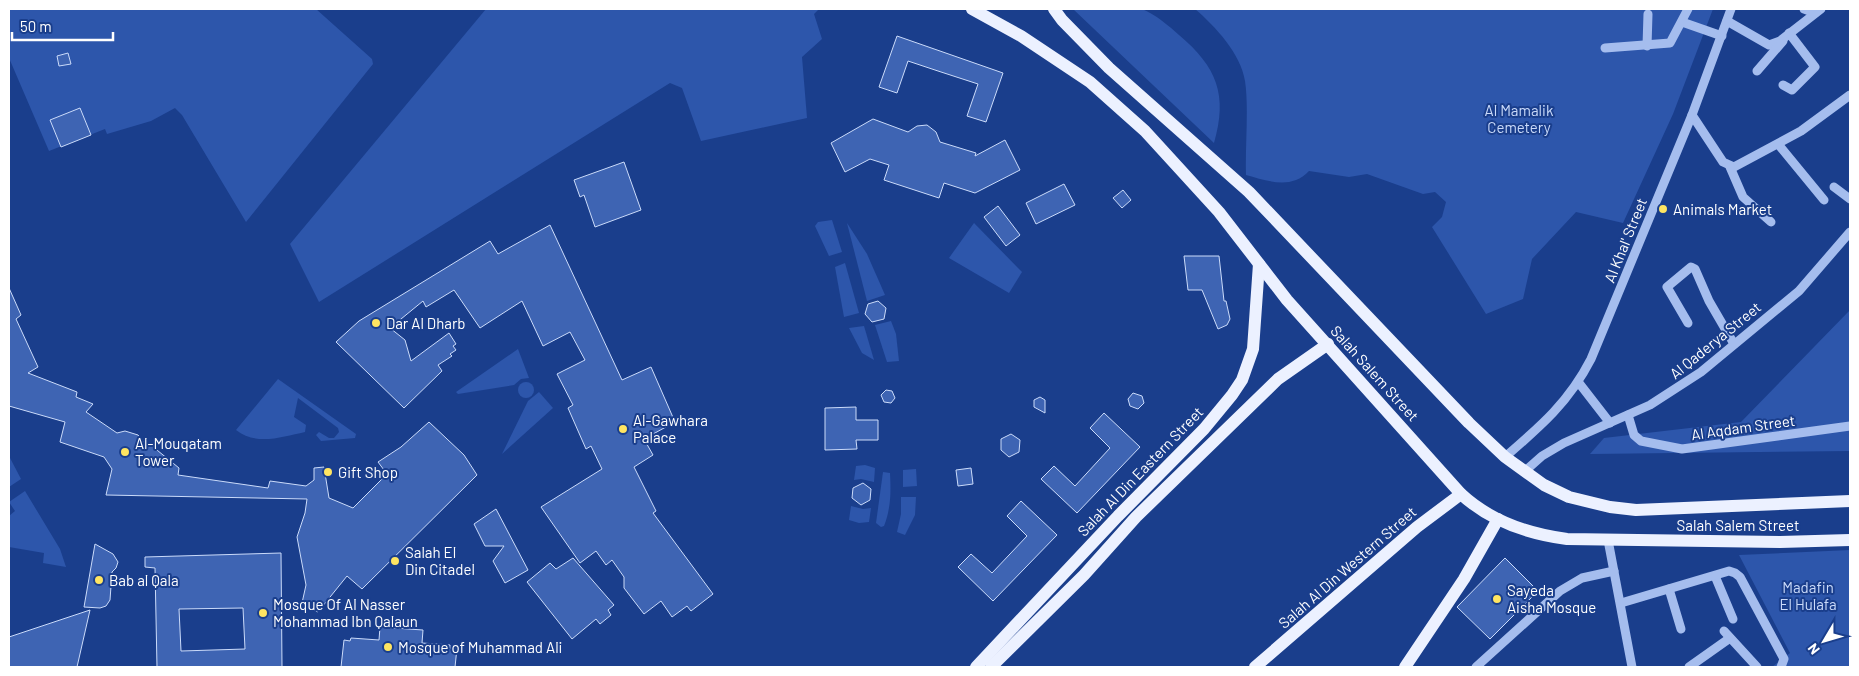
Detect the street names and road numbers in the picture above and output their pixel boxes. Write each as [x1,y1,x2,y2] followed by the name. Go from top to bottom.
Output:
[1600,195,1650,285] street label: Al Khal' Street
[1666,298,1764,382] street label: Al Qaderya Street
[1327,321,1423,425] street label: Salah Salem Street
[1073,403,1207,539] street label: Salah Al Din Eastern Street
[1690,411,1796,443] street label: Al Aqdam Street
[1274,502,1420,632] street label: Salah Al Din Western Street
[1677,516,1799,534] street label: Salah Salem Street

